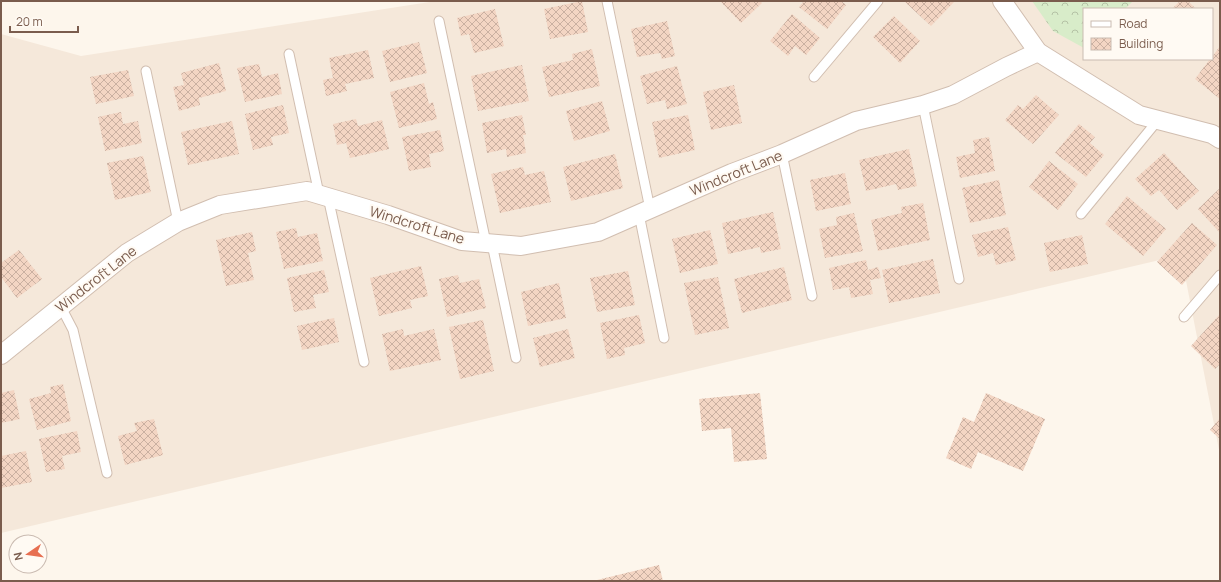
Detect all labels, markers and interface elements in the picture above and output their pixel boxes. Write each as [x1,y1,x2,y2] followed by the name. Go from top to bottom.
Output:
[10,8,78,34] scale bar
[1083,8,1213,60] legend
[16,13,43,30] text: 20 m
[1119,15,1147,32] text: Road
[1119,35,1163,52] text: Building
[687,145,785,200] street label: Windcroft Lane
[367,201,467,248] street label: Windcroft Lane
[51,241,140,316] street label: Windcroft Lane
[8,534,48,574] north arrow
[10,551,26,562] text: N

